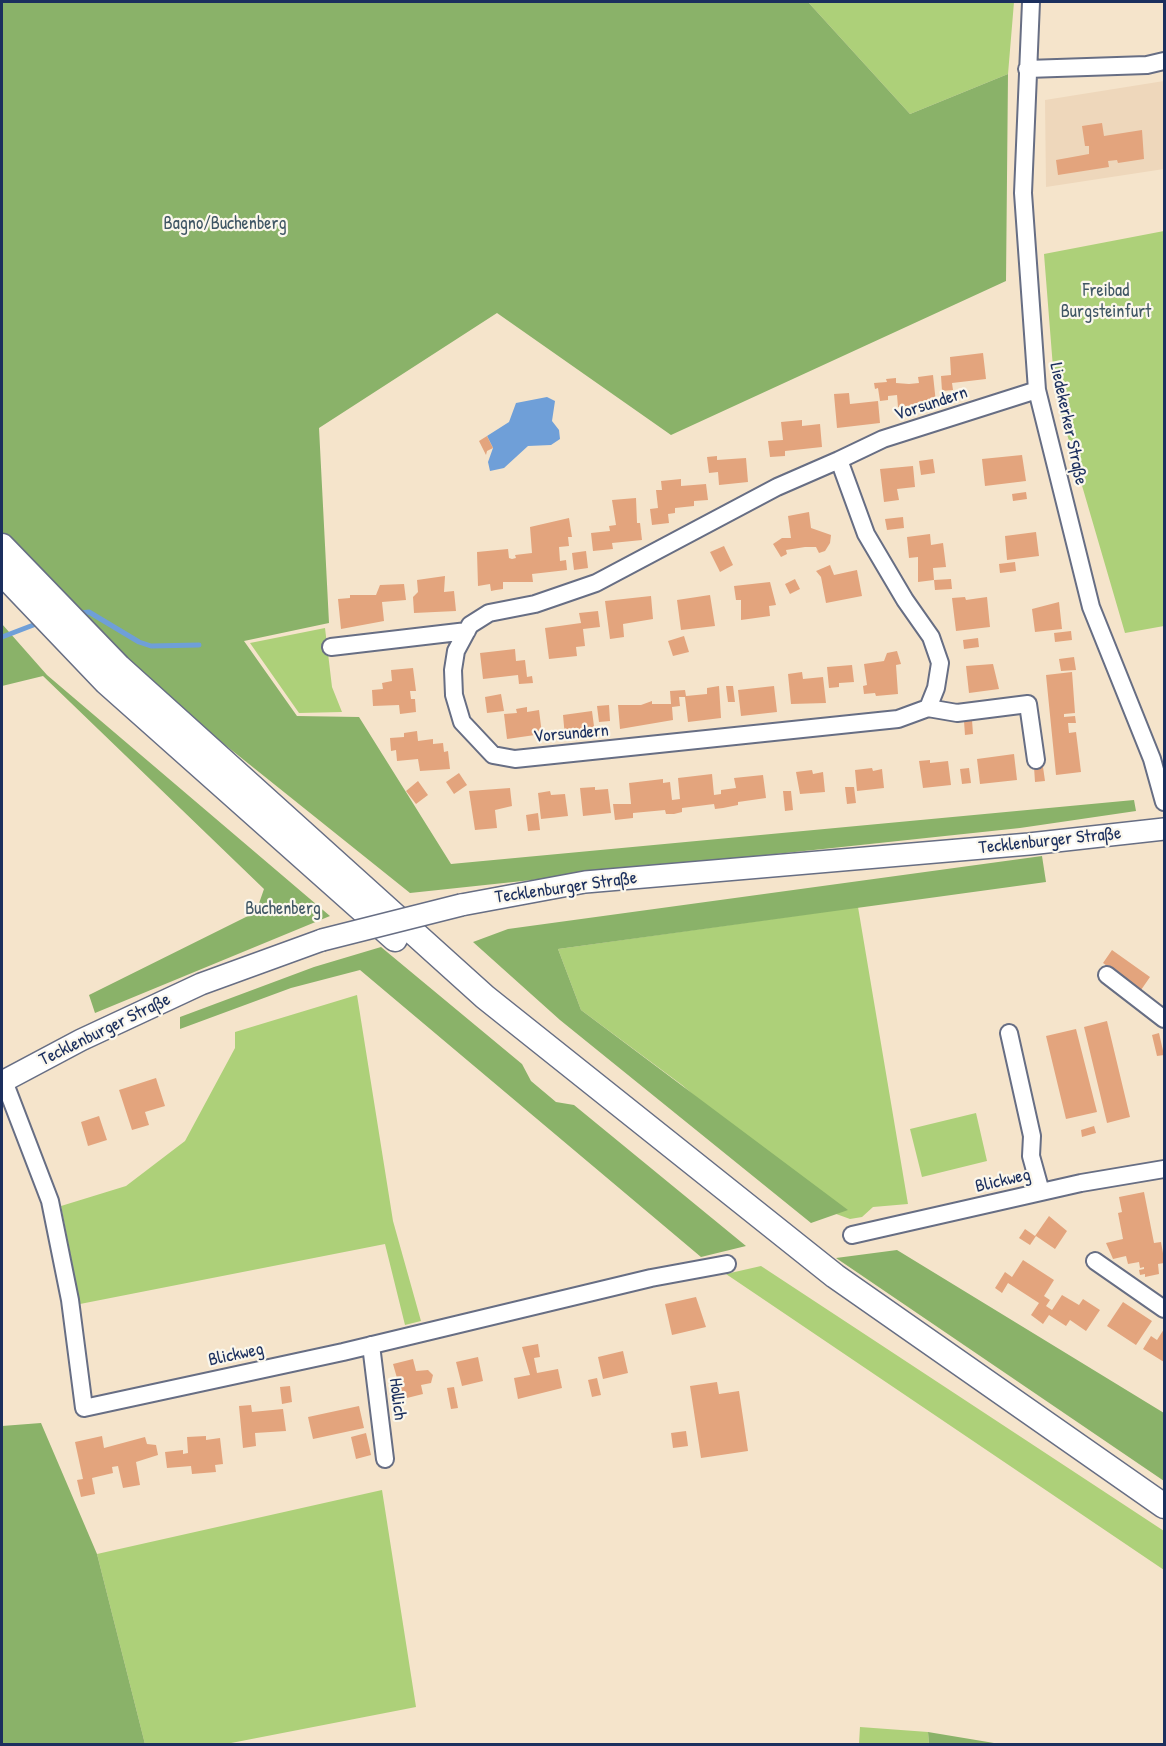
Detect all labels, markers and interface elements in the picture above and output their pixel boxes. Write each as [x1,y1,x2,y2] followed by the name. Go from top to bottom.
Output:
[164,213,286,235] park label: Bagno/Buchenberg
[1061,280,1151,322] park label: Freibad Burgsteinfurt
[1044,361,1092,487] street label: Liedekerker Straße
[892,382,970,426] street label: Vorsundern
[532,720,610,748] street label: Vorsundern
[978,823,1122,859] street label: Tecklenburger Straße
[494,867,638,909] street label: Tecklenburger Straße
[245,898,321,920] park label: Buchenberg
[36,989,174,1071] street label: Tecklenburger Straße
[973,1164,1033,1198] street label: Blickweg
[206,1339,266,1371] street label: Blickweg
[384,1377,410,1421] street label: Hollich

